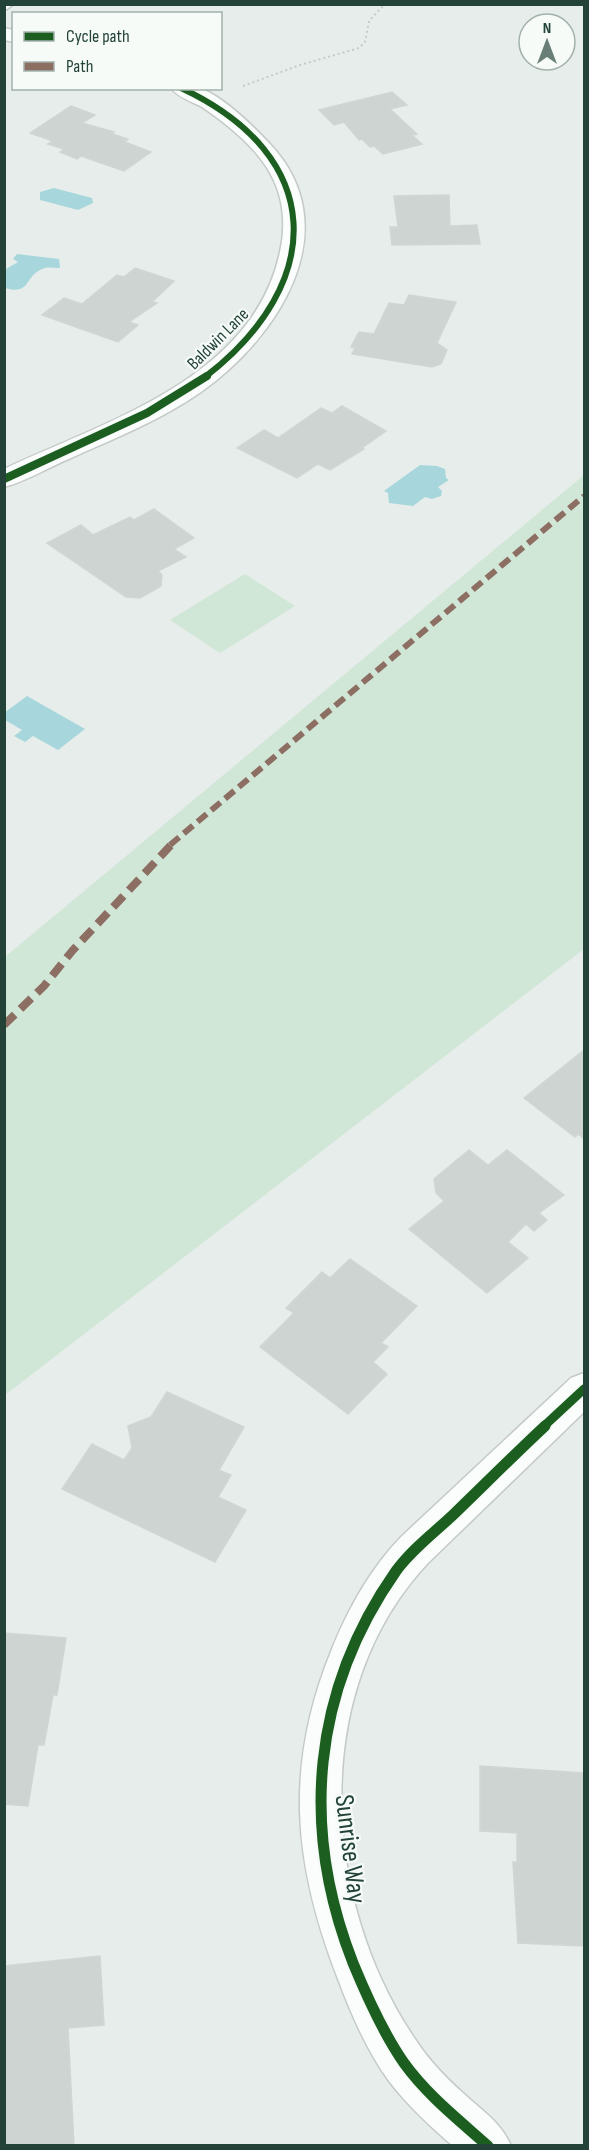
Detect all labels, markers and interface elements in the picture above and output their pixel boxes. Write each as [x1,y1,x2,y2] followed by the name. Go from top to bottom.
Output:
[12,12,222,90] legend
[517,12,577,72] north arrow
[543,19,551,38] text: N
[66,26,130,47] text: Cycle path
[66,56,94,77] text: Path
[183,304,253,374] street label: Baldwin Lane
[327,1793,373,1905] street label: Sunrise Way

